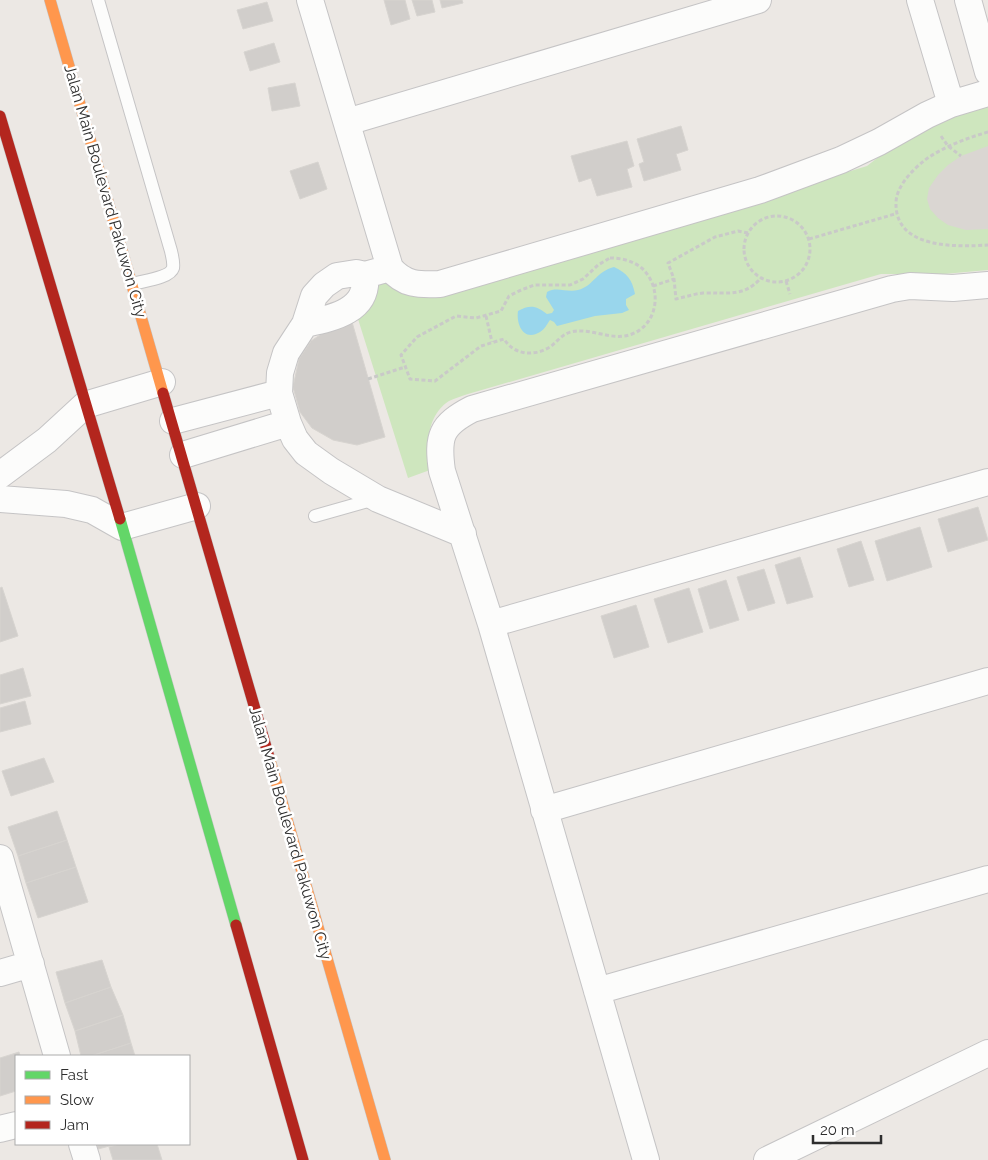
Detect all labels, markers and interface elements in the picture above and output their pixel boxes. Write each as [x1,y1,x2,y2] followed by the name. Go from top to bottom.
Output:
[60,62,151,320] street label: Jalan Main Boulevard Pakuwon City
[245,704,336,962] street label: Jalan Main Boulevard Pakuwon City
[15,1055,190,1145] legend
[60,1066,88,1084] text: Fast
[60,1091,94,1109] text: Slow
[813,1112,880,1144] scale bar
[60,1116,89,1134] text: Jam
[820,1121,855,1139] text: 20 m

